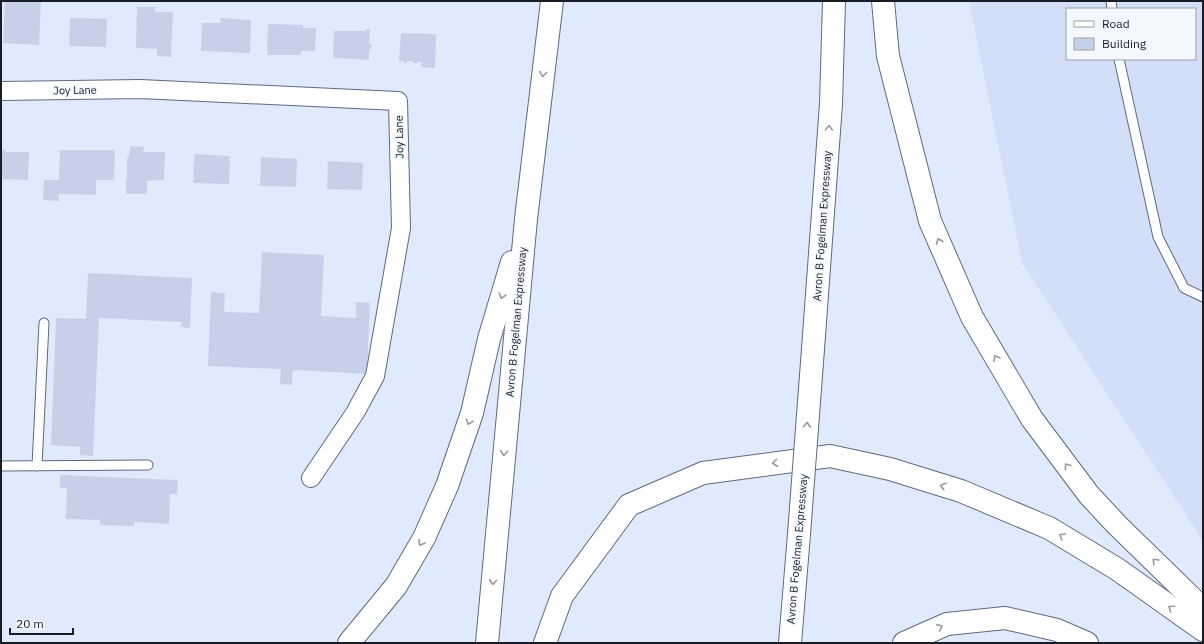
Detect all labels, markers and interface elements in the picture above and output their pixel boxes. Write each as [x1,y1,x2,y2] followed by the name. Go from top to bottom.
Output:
[1066,8,1196,60] legend
[1102,16,1130,31] text: Road
[1102,36,1147,51] text: Building
[539,71,548,77] one-way arrow
[53,83,97,97] street label: Joy Lane
[392,115,406,159] street label: Joy Lane
[825,125,834,131] one-way arrow
[810,150,834,302] street label: Avron B Fogelman Expressway
[936,238,944,246] one-way arrow
[502,246,530,398] street label: Avron B Fogelman Expressway
[498,293,507,300] one-way arrow
[993,355,1000,362] one-way arrow
[465,418,474,425] one-way arrow
[803,422,812,428] one-way arrow
[500,450,509,456] one-way arrow
[772,458,778,467] one-way arrow
[1065,463,1072,470] one-way arrow
[783,473,811,625] street label: Avron B Fogelman Expressway
[940,482,947,491] one-way arrow
[1059,534,1066,541] one-way arrow
[418,539,426,546] one-way arrow
[1152,558,1160,566] one-way arrow
[488,579,497,585] one-way arrow
[1168,605,1175,613] one-way arrow
[10,610,73,636] scale bar
[16,616,44,631] text: 20 m
[935,624,943,632] one-way arrow

